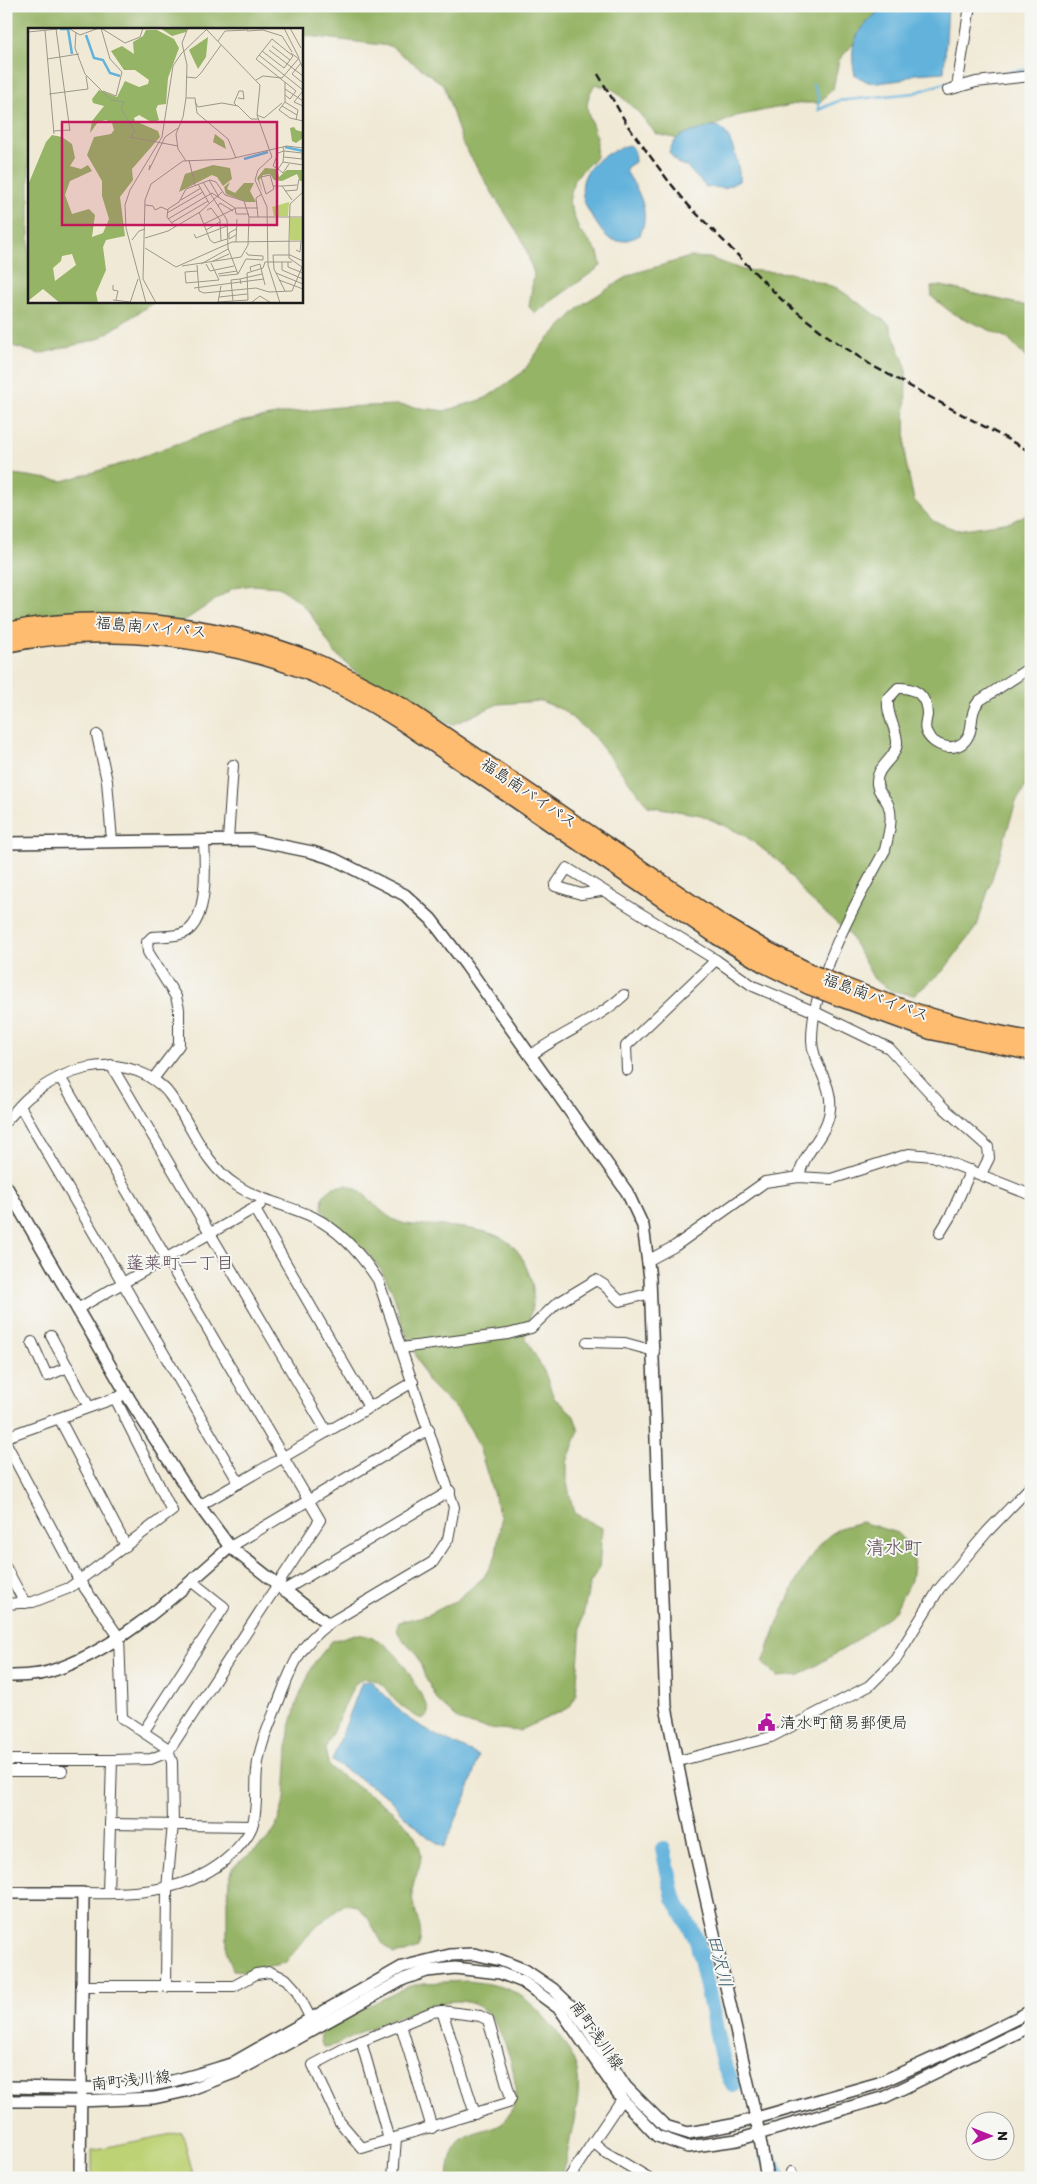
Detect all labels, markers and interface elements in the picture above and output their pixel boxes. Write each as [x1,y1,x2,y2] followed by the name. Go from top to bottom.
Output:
[28,28,302,302] inset map
[95,613,207,641] street label: 福島南バイパス
[477,754,581,832] street label: 福島南バイパス
[820,969,932,1025] street label: 福島南バイパス
[126,1252,234,1274] district label: 蓬莱町一丁目
[865,1536,923,1559] district label: 清水町
[756,1712,776,1732] public building icon: 清水町簡易郵便局
[780,1713,908,1732] place label: 清水町簡易郵便局
[703,1932,737,1990] water label: 田沢川
[566,1997,628,2073] street label: 南町浅川線
[90,2066,172,2094] street label: 南町浅川線
[964,2112,1014,2162] north arrow
[994,2131,1011,2141] text: N

